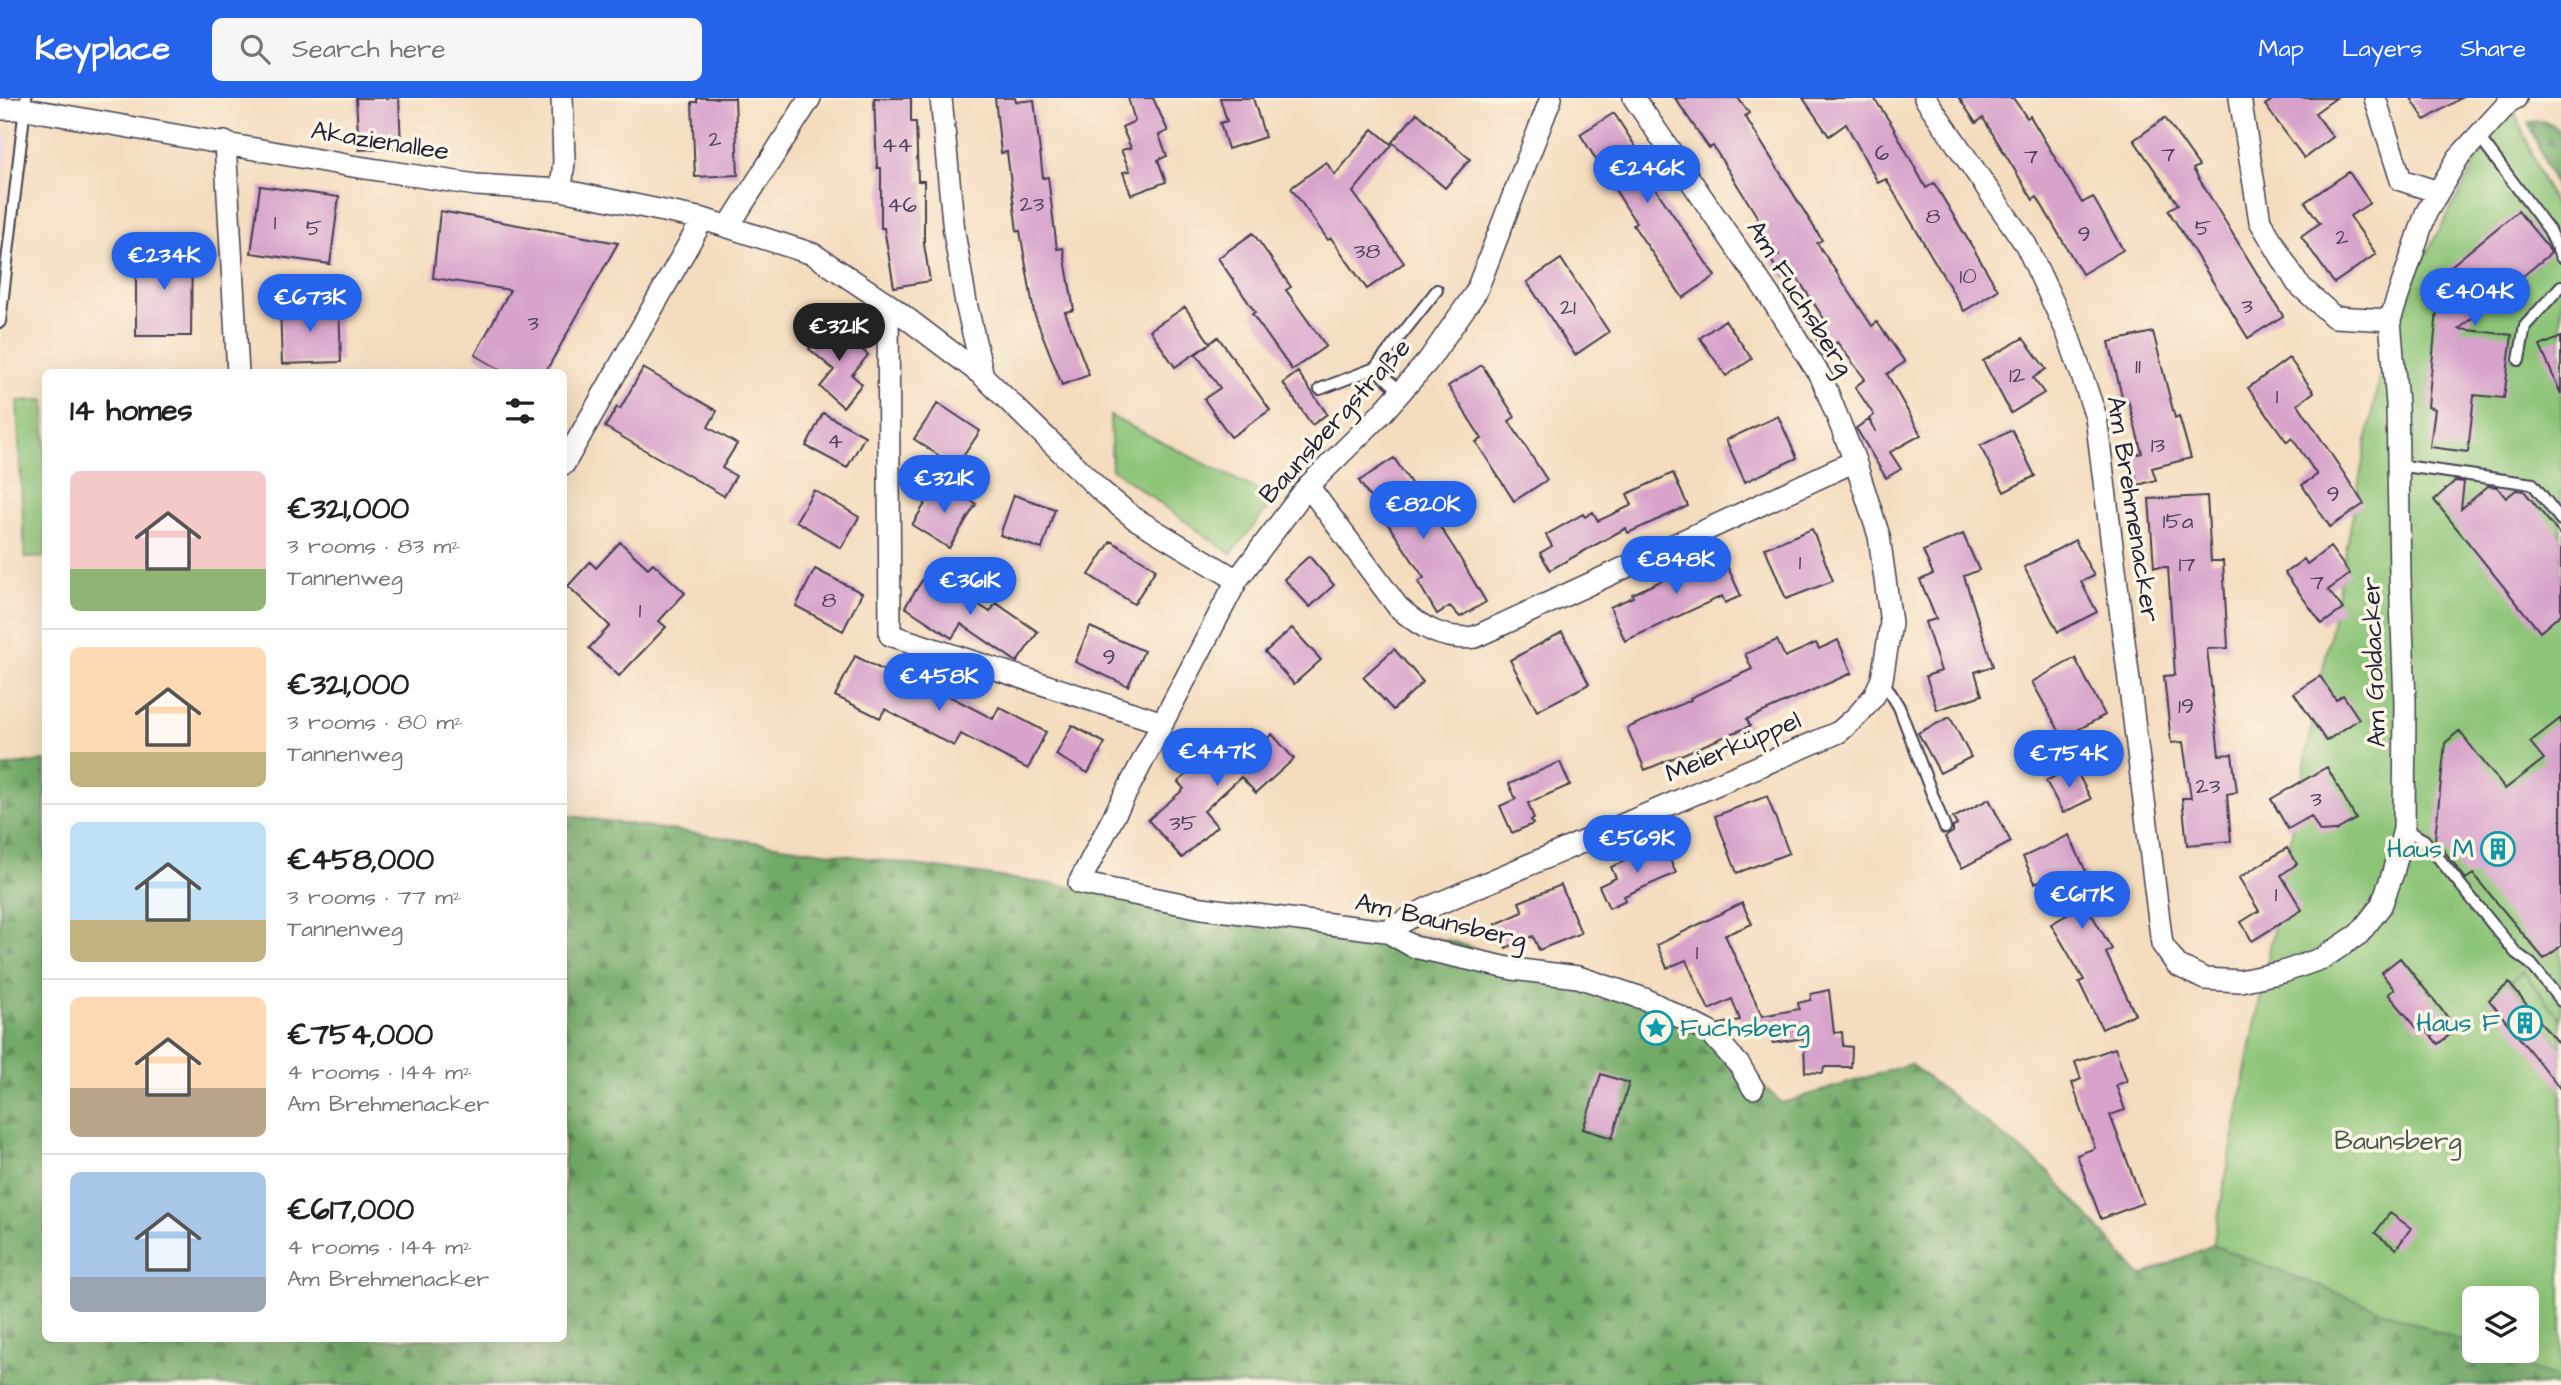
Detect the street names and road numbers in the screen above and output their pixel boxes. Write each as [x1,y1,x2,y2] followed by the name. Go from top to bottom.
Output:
[308,112,452,170] street label: Akazienallee
[1736,213,1862,384] street label: Am Fuchsberg
[1251,331,1420,513] street label: Baunsbergstraße
[2097,393,2169,625] street label: Am Brehmenacker
[2353,576,2395,748] street label: Am Goldacker
[1660,702,1806,792] street label: Meierküppel
[1351,884,1530,960] street label: Am Baunsberg

